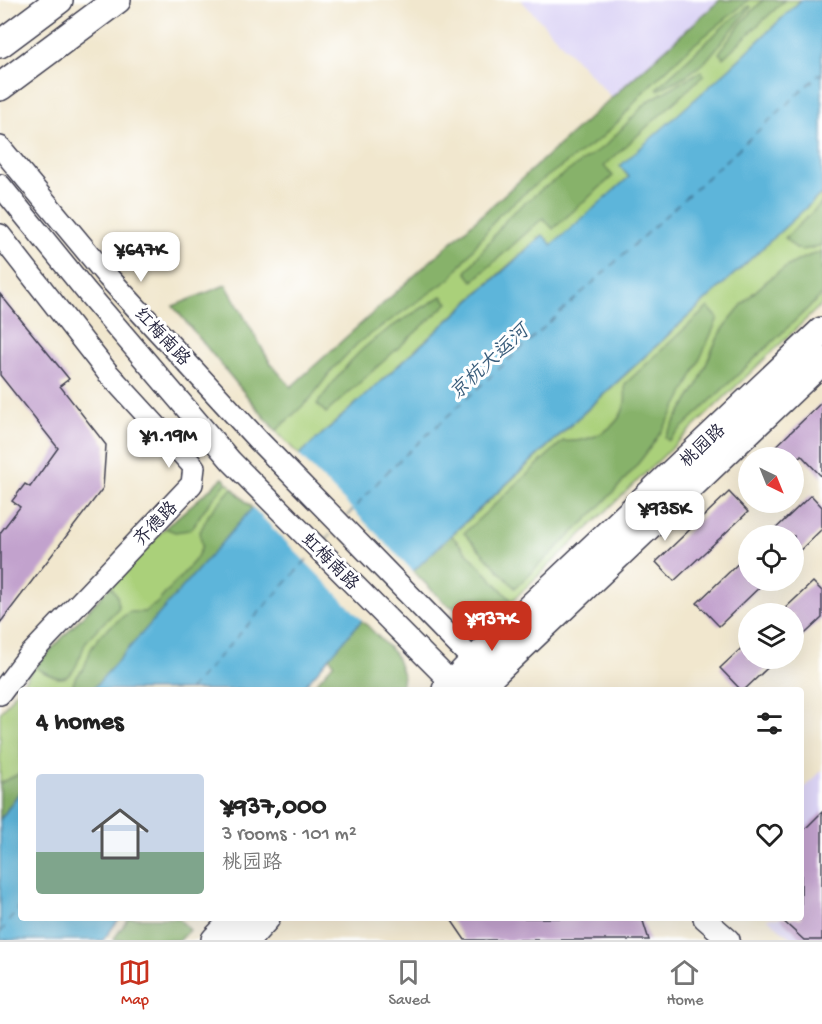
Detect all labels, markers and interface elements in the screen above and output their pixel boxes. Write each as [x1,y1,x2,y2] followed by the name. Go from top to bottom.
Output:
[99,232,183,283] pin: ¥647K
[116,240,166,263] text: ¥647K
[129,304,194,371] street label: 红梅南路
[445,318,537,406] water label: 京杭大运河
[120,418,218,469] pin: ¥1.19M
[676,420,731,473] street label: 桃园路
[141,426,197,449] text: ¥1.19M
[738,447,804,513] north arrow
[738,447,804,669] map controls
[623,491,707,542] pin: ¥935K
[130,497,183,551] street label: 齐德路
[639,499,691,522] text: ¥935K
[738,525,804,591] button: locate
[296,529,363,596] street label: 虹梅南路
[450,601,534,652] pin: ¥937K
[738,603,804,669] button: layers
[466,609,518,632] text: ¥937K
[753,707,786,740] icon: filters
[36,708,123,739] text: 4 homes
[222,793,327,824] text: ¥937,000
[84,798,156,870] icon: home
[753,818,786,851] icon: heart
[222,824,357,847] text: 3 rooms · 101 m²
[222,853,282,876] text: 桃园路
[118,956,151,1011] tab: Map
[388,956,429,1011] tab: Saved
[666,956,703,1011] tab: Home

